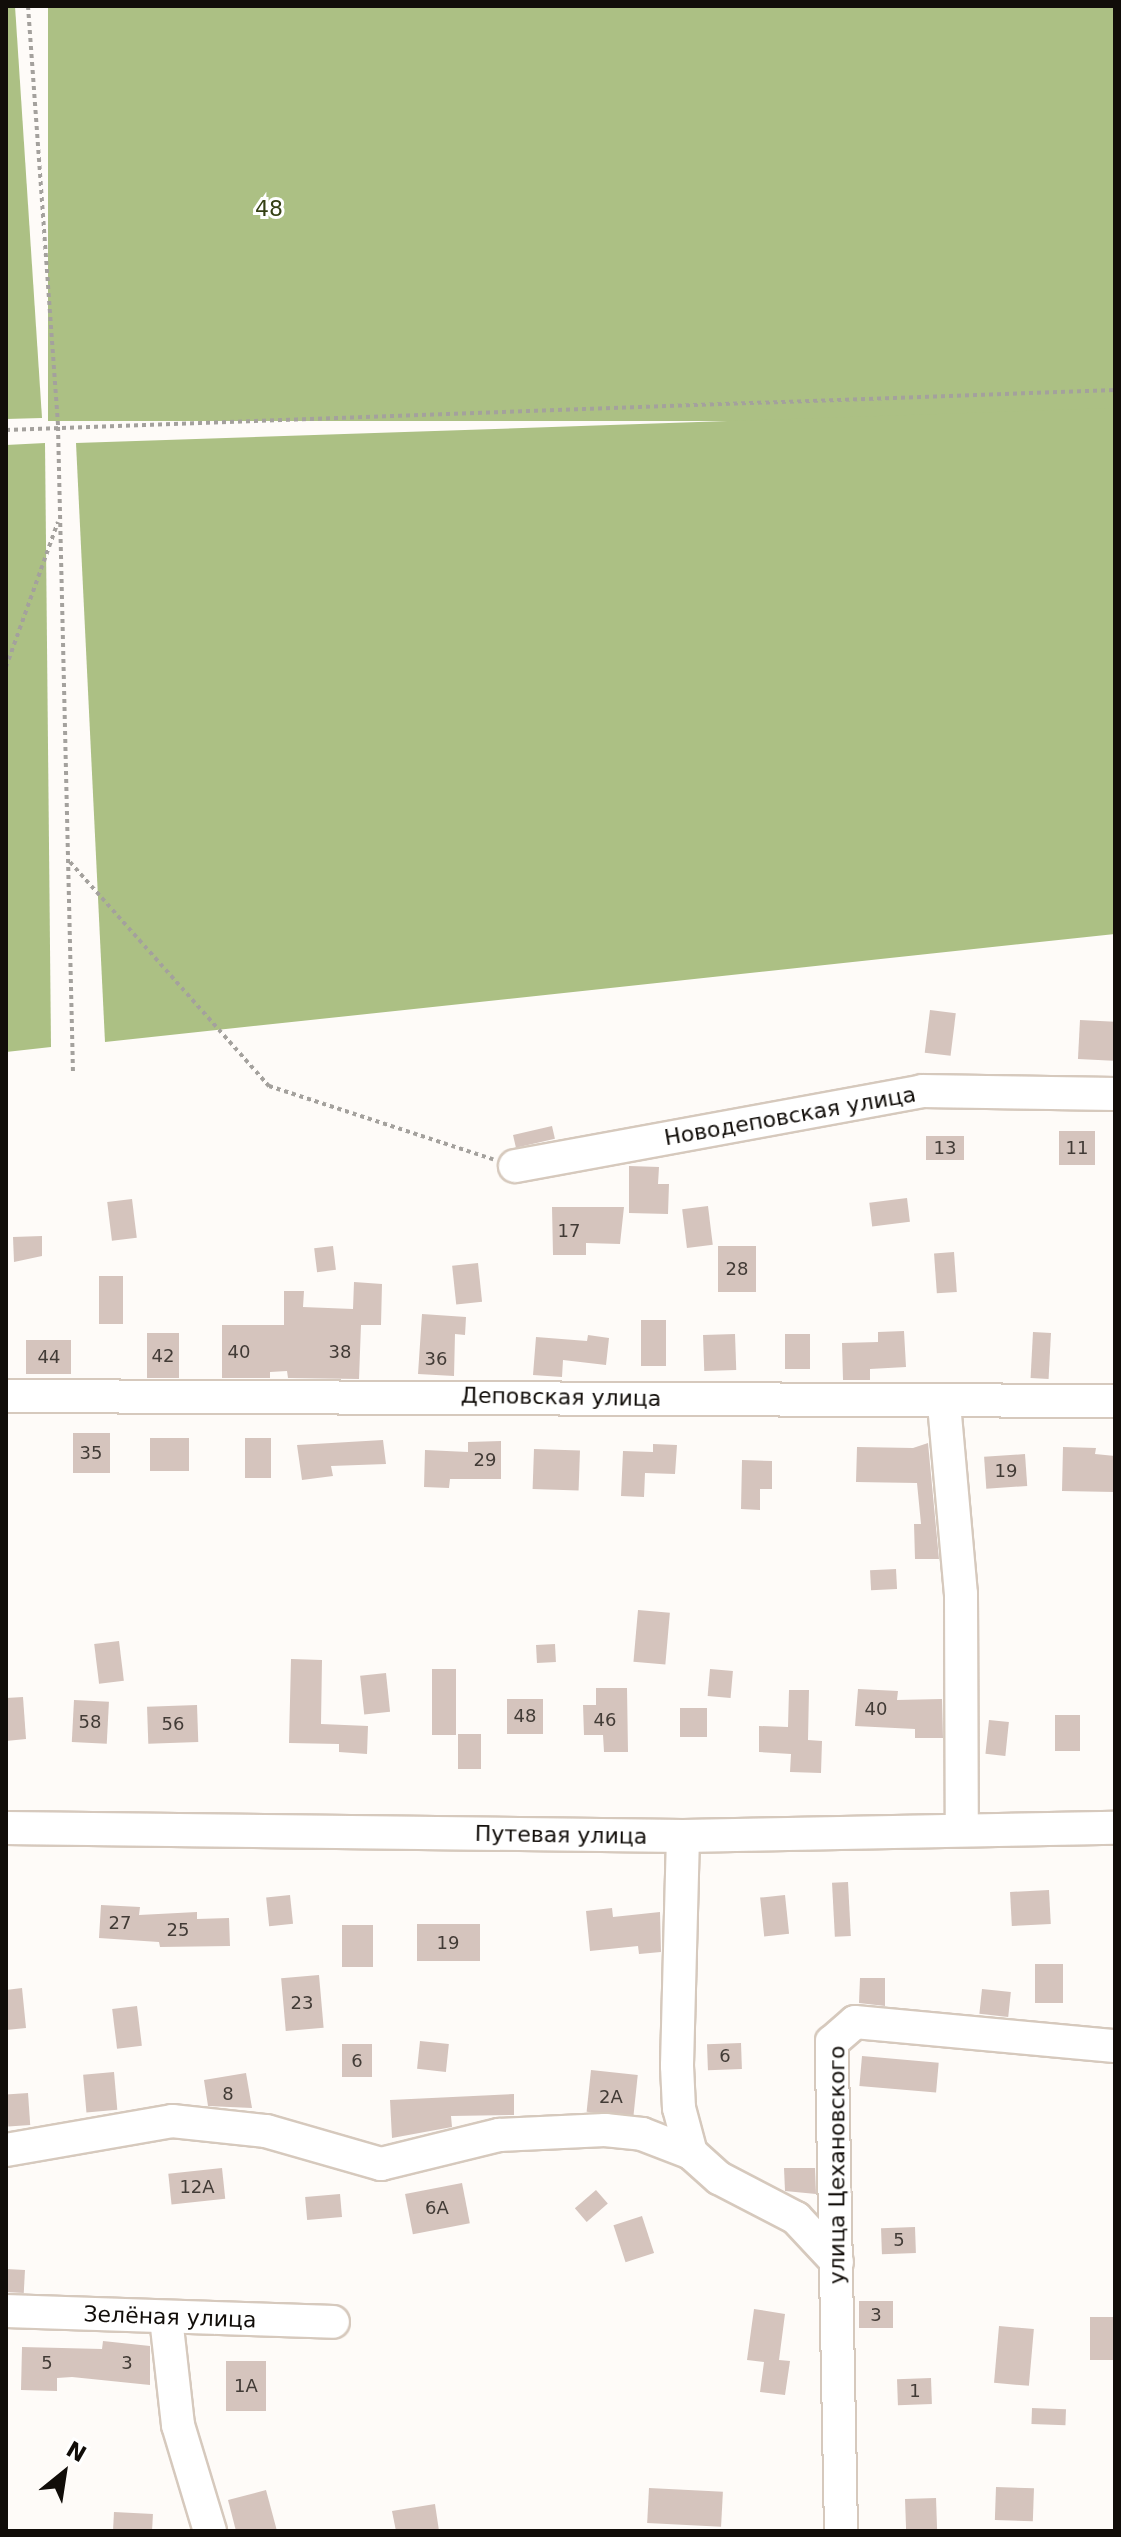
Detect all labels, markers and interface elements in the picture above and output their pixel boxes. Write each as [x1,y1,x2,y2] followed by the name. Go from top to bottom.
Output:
[255,196,283,222] park label: 48
[662,1081,918,1151] street label: Новодеповская улица
[934,1137,956,1159] house number: 13
[1066,1137,1088,1159] house number: 11
[558,1220,580,1242] house number: 17
[726,1258,748,1280] house number: 28
[228,1341,250,1363] house number: 40
[329,1341,351,1363] house number: 38
[152,1345,174,1367] house number: 42
[38,1346,60,1368] house number: 44
[425,1348,447,1370] house number: 36
[461,1382,661,1412] street label: Деповская улица
[80,1442,102,1464] house number: 35
[474,1449,496,1471] house number: 29
[995,1460,1017,1482] house number: 19
[865,1698,887,1720] house number: 40
[514,1705,536,1727] house number: 48
[594,1709,616,1731] house number: 46
[79,1711,101,1733] house number: 58
[162,1713,184,1735] house number: 56
[475,1820,647,1850] street label: Путевая улица
[109,1912,131,1934] house number: 27
[167,1919,189,1941] house number: 25
[437,1932,459,1954] house number: 19
[291,1992,313,2014] house number: 23
[719,2045,731,2067] house number: 6
[824,2046,850,2284] street label: улица Цехановского
[351,2050,363,2072] house number: 6
[222,2083,234,2105] house number: 8
[599,2086,623,2108] house number: 2А
[179,2176,215,2198] house number: 12А
[425,2197,449,2219] house number: 6А
[893,2229,905,2251] house number: 5
[83,2301,257,2333] street label: Зелёная улица
[870,2304,882,2326] house number: 3
[41,2352,53,2374] house number: 5
[121,2352,133,2374] house number: 3
[234,2375,258,2397] house number: 1А
[909,2380,921,2402] house number: 1
[24,2433,104,2513] north arrow
[62,2436,90,2467] text: N

